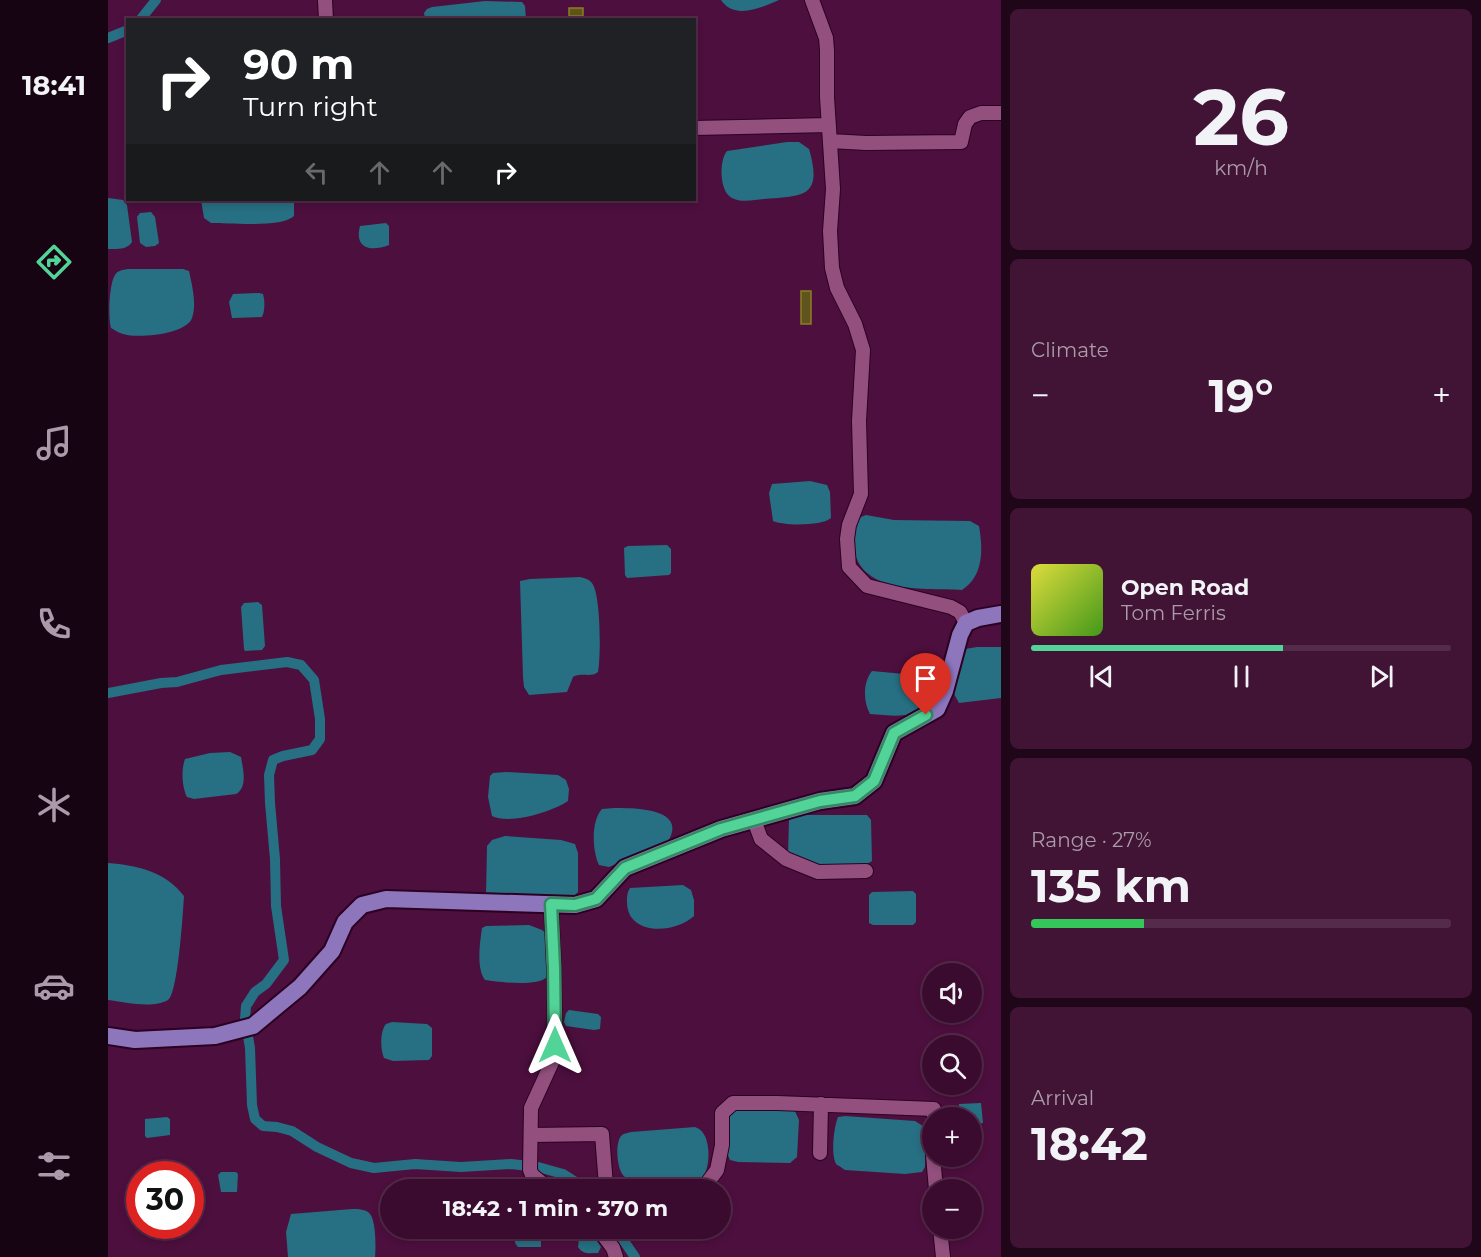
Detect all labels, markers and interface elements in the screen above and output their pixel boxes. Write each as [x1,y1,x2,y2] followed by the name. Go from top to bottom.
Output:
[243,38,354,90] text: 90 m
[144,42,222,120] icon: right
[22,69,86,102] text: 18:41
[1193,69,1289,165] text: 26
[243,90,378,123] text: Turn right
[300,156,333,189] icon: left
[363,156,396,189] icon: ahead
[426,156,459,189] icon: ahead
[489,156,522,189] icon: right
[1214,156,1268,180] text: km/h
[33,241,75,283] icon: directions
[1031,338,1109,362] text: Climate
[1208,368,1274,423] text: 19°
[1031,375,1050,415] text: −
[1432,375,1451,415] text: +
[33,422,75,464] icon: music
[1121,574,1249,601] text: Open Road
[1121,601,1226,625] text: Tom Ferris
[33,603,75,645] icon: phone
[900,653,951,715] pin
[1085,660,1118,693] icon: previous
[1225,660,1258,693] icon: pause
[1365,660,1398,693] icon: next
[909,662,942,695] icon: arrive
[33,784,75,826] icon: climate
[1031,828,1152,852] text: Range · 27%
[1031,858,1191,913] text: 135 km
[922,963,982,1239] map controls
[922,963,982,1023] button: sound
[33,965,75,1007] icon: car
[523,1013,587,1077] position arrow
[922,1035,982,1095] button: search
[1031,1086,1094,1110] text: Arrival
[922,1107,982,1167] button: +
[1031,1116,1148,1171] text: 18:42
[33,1145,75,1187] icon: filters
[126,1161,204,1239] speed limit sign: 30
[922,1179,982,1239] button: −
[443,1195,668,1222] text: 18:42 · 1 min · 370 m

